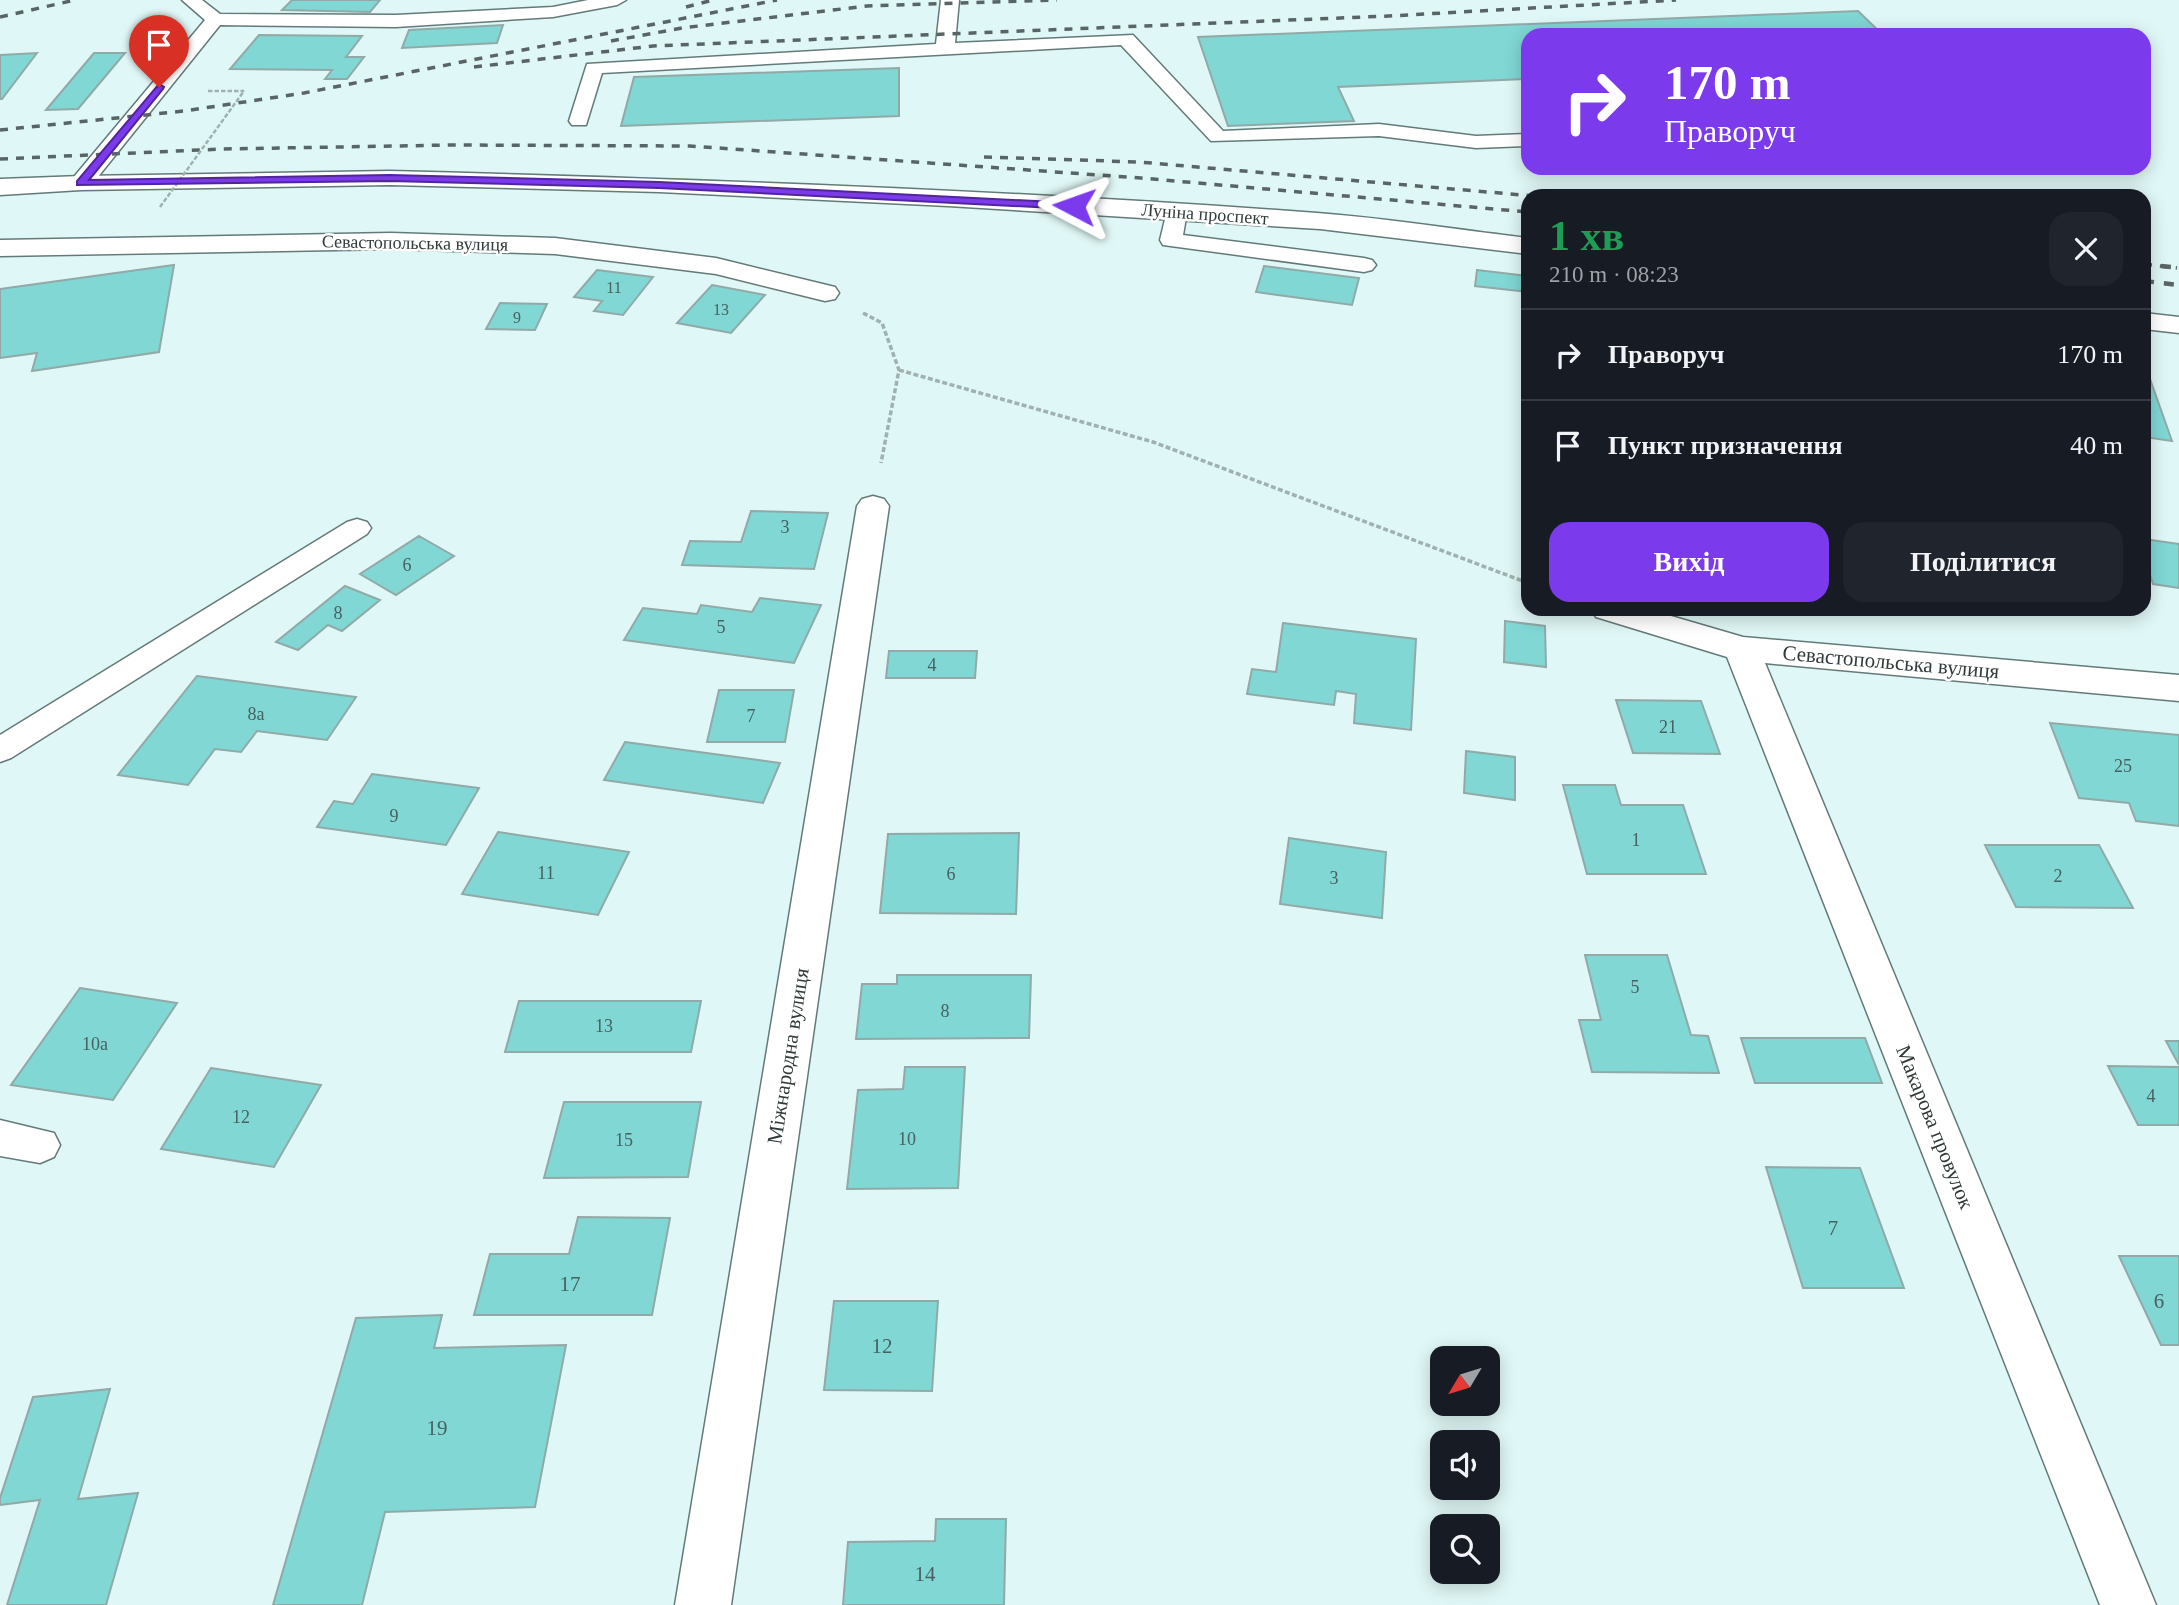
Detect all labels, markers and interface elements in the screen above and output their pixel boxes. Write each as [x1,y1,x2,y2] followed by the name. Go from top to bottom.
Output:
[129,15,189,87] pin
[140,26,178,64] icon: arrive
[1664,55,1791,110] text: 170 m
[1549,56,1640,147] icon: right
[1664,113,1796,149] text: Праворуч
[1037,169,1111,243] position arrow
[1141,200,1269,228] street label: Луніна проспект
[2049,212,2123,286] button: close
[1549,213,1624,259] text: 1 хв
[322,231,508,255] street label: Севастопольська вулиця
[1549,262,1679,287] text: 210 m · 08:23
[606,279,622,296] house number: 11
[713,301,729,318] house number: 13
[513,309,521,326] house number: 9
[1549,336,1587,374] icon: right
[1608,340,1724,369] text: Праворуч
[2057,340,2123,369] text: 170 m
[1549,427,1587,465] icon: arrive
[1608,431,1843,460] text: Пункт призначення
[2070,431,2123,460] text: 40 m
[781,517,790,537] house number: 3
[1549,522,1829,602] button: Вихід
[1843,522,2123,602] button: Поділитися
[403,555,412,575] house number: 6
[334,603,343,623] house number: 8
[717,617,726,637] house number: 5
[1782,641,2001,683] street label: Севастопольська вулиця
[928,655,937,675] house number: 4
[248,704,265,724] house number: 8а
[747,706,756,726] house number: 7
[1659,717,1677,737] house number: 21
[2114,756,2132,776] house number: 25
[390,806,399,826] house number: 9
[1632,830,1641,850] house number: 1
[537,863,555,883] house number: 11
[947,864,956,884] house number: 6
[2054,866,2063,886] house number: 2
[1330,868,1339,888] house number: 3
[762,966,814,1146] street label: Міжнародна вулиця
[1631,977,1640,997] house number: 5
[941,1001,950,1021] house number: 8
[595,1016,613,1036] house number: 13
[82,1034,108,1054] house number: 10а
[1891,1042,1979,1213] street label: Макарова провулок
[2147,1086,2156,1106] house number: 4
[232,1107,250,1127] house number: 12
[898,1129,916,1149] house number: 10
[615,1130,633,1150] house number: 15
[1828,1216,1838,1240] house number: 7
[560,1272,581,1296] house number: 17
[2154,1289,2164,1313] house number: 6
[872,1334,893,1358] house number: 12
[1430,1346,1500,1416] north arrow
[1430,1346,1500,1584] map controls
[427,1416,448,1440] house number: 19
[1430,1430,1500,1500] button: sound
[1430,1514,1500,1584] button: search
[915,1562,936,1586] house number: 14

